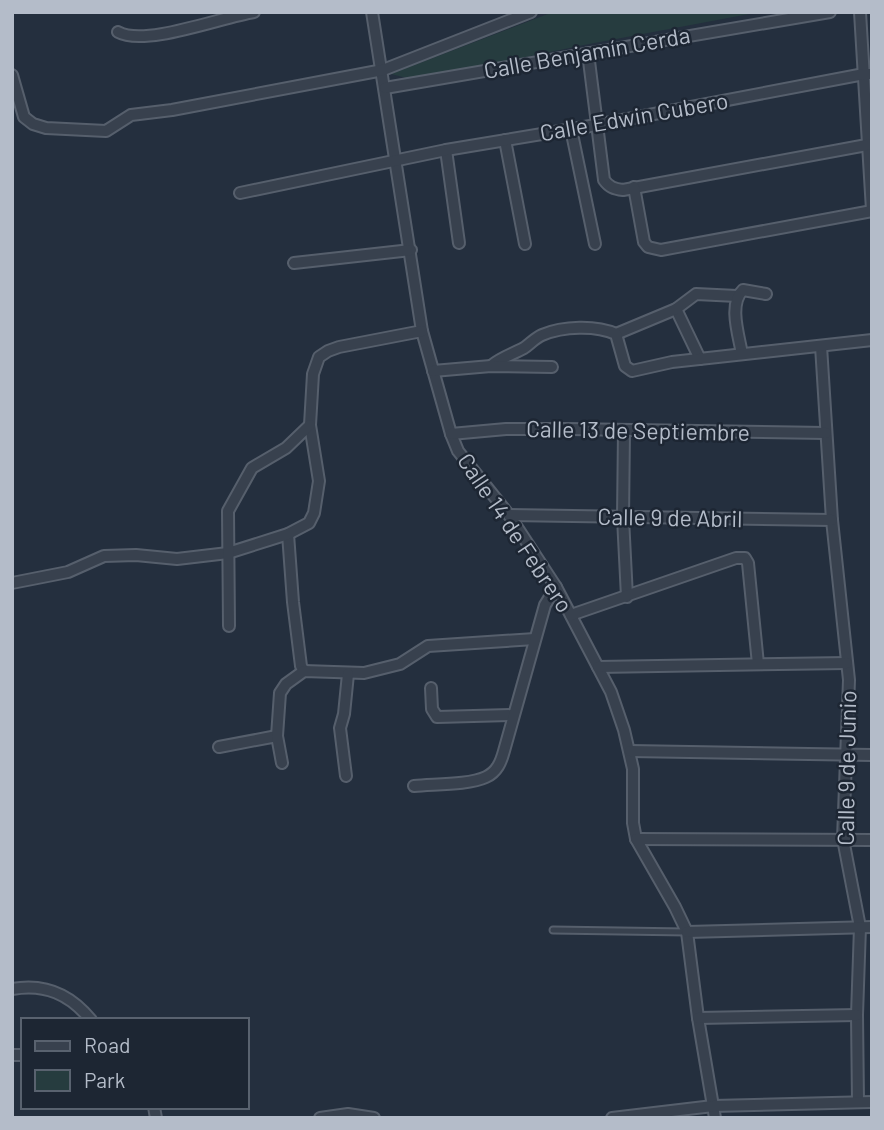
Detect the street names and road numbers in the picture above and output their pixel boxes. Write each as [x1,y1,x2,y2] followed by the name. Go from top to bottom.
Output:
[481,20,692,84] street label: Calle Benjamín Cerda
[538,86,730,146] street label: Calle Edwin Cubero
[526,414,750,446] street label: Calle 13 de Septiembre
[452,448,579,617] street label: Calle 14 de Febrero
[597,502,743,532] street label: Calle 9 de Abril
[831,690,861,846] street label: Calle 9 de Junio

